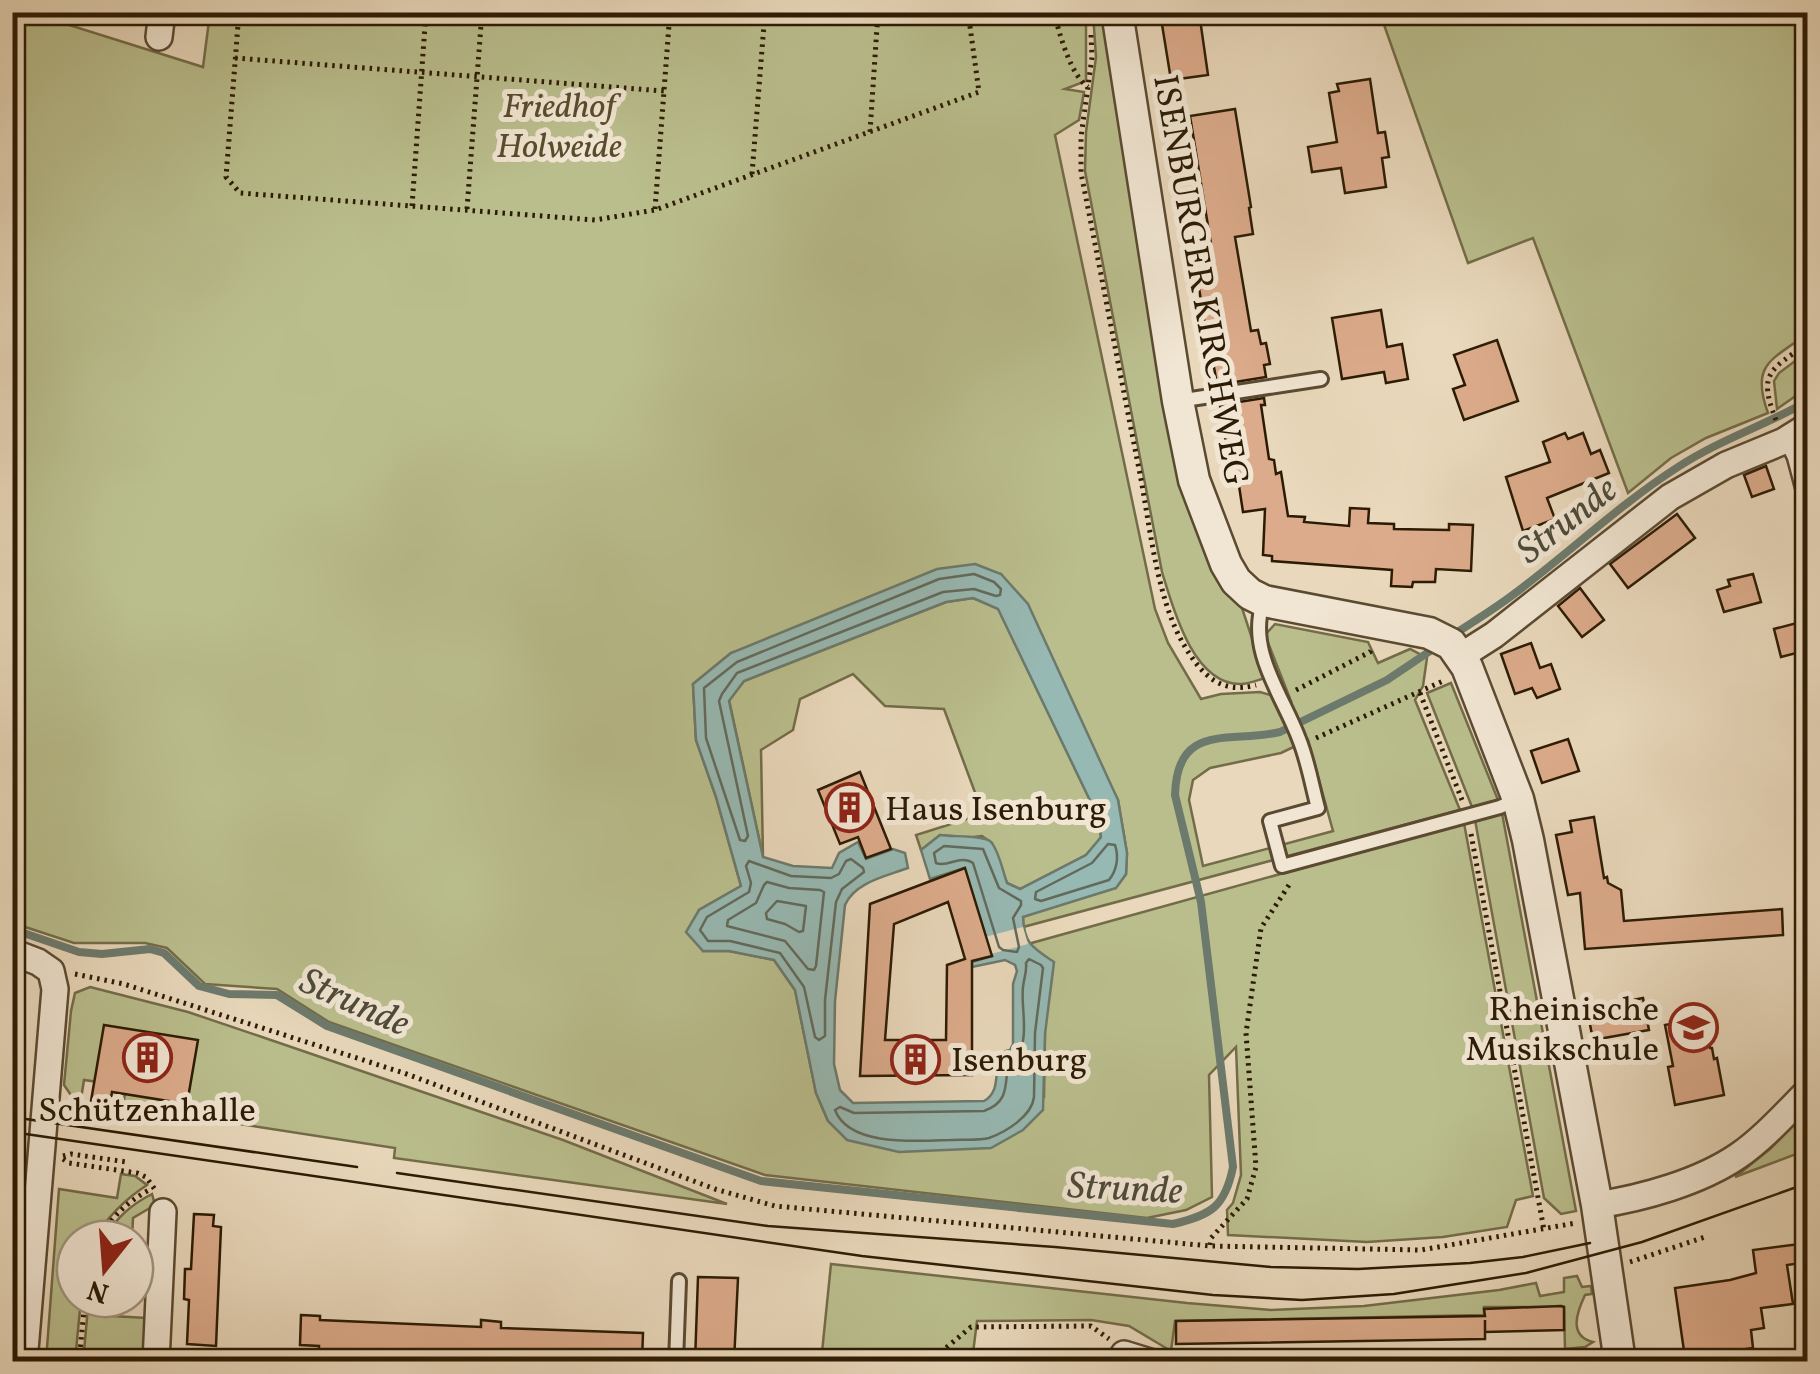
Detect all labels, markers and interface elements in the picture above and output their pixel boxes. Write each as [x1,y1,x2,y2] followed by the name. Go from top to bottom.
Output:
[1139,71,1259,490] street label: ISENBURGER KIRCHWEG
[496,84,622,172] park label: Friedhof Holweide
[1506,465,1630,578] water label: Strunde
[824,782,876,834] building icon: Haus Isenburg
[885,787,1107,835] place label: Haus Isenburg
[290,957,417,1052] water label: Strunde
[1465,987,1659,1075] place label: Rheinische Musikschule
[1668,1002,1720,1054] school or university icon: Rheinische Musikschule
[121,1031,173,1083] building icon: Schützenhalle
[890,1033,942,1085] building icon: Isenburg
[951,1038,1087,1086] place label: Isenburg
[38,1088,256,1136] place label: Schützenhalle
[1066,1161,1184,1220] water label: Strunde
[55,1219,155,1319] north arrow
[83,1269,114,1312] text: N

